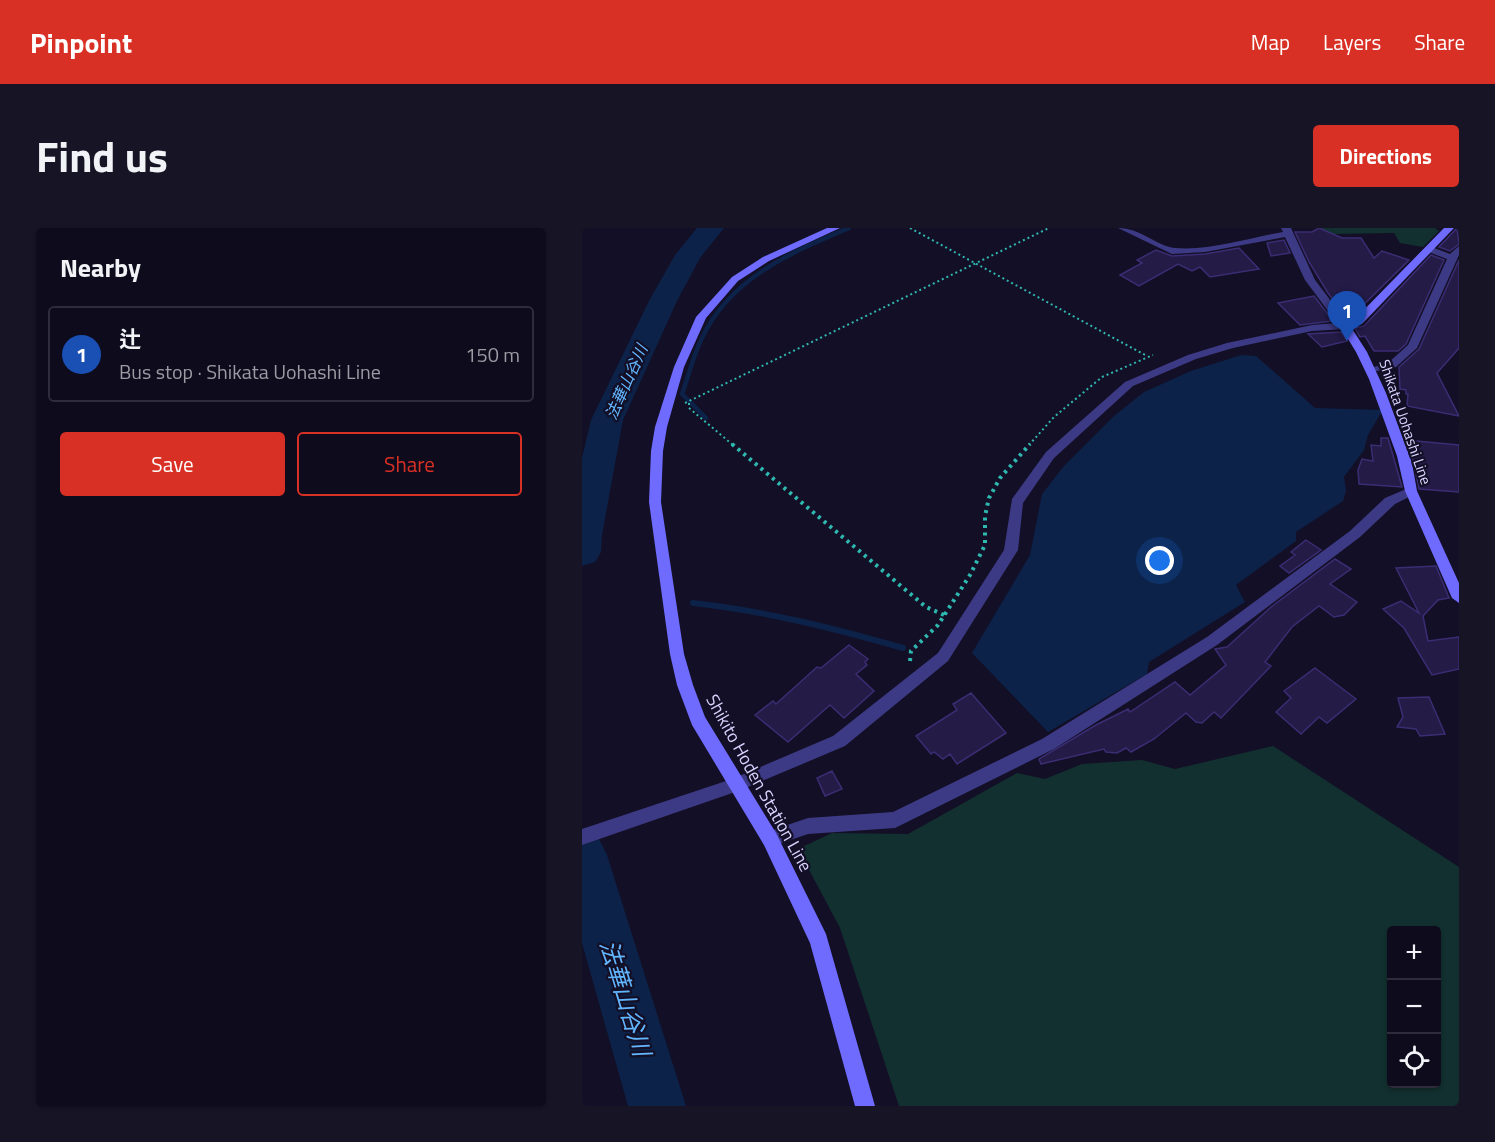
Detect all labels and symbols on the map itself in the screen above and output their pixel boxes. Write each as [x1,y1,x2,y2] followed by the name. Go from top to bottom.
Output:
[1328,291,1366,341] pin: 1
[599,339,654,423] water label: 法華山谷川
[1373,356,1438,488] street label: Shikata Uohashi Line
[1145,546,1174,575] your location
[699,689,820,876] street label: Shikito Hoden Station Line
[591,935,662,1063] water label: 法華山谷川

